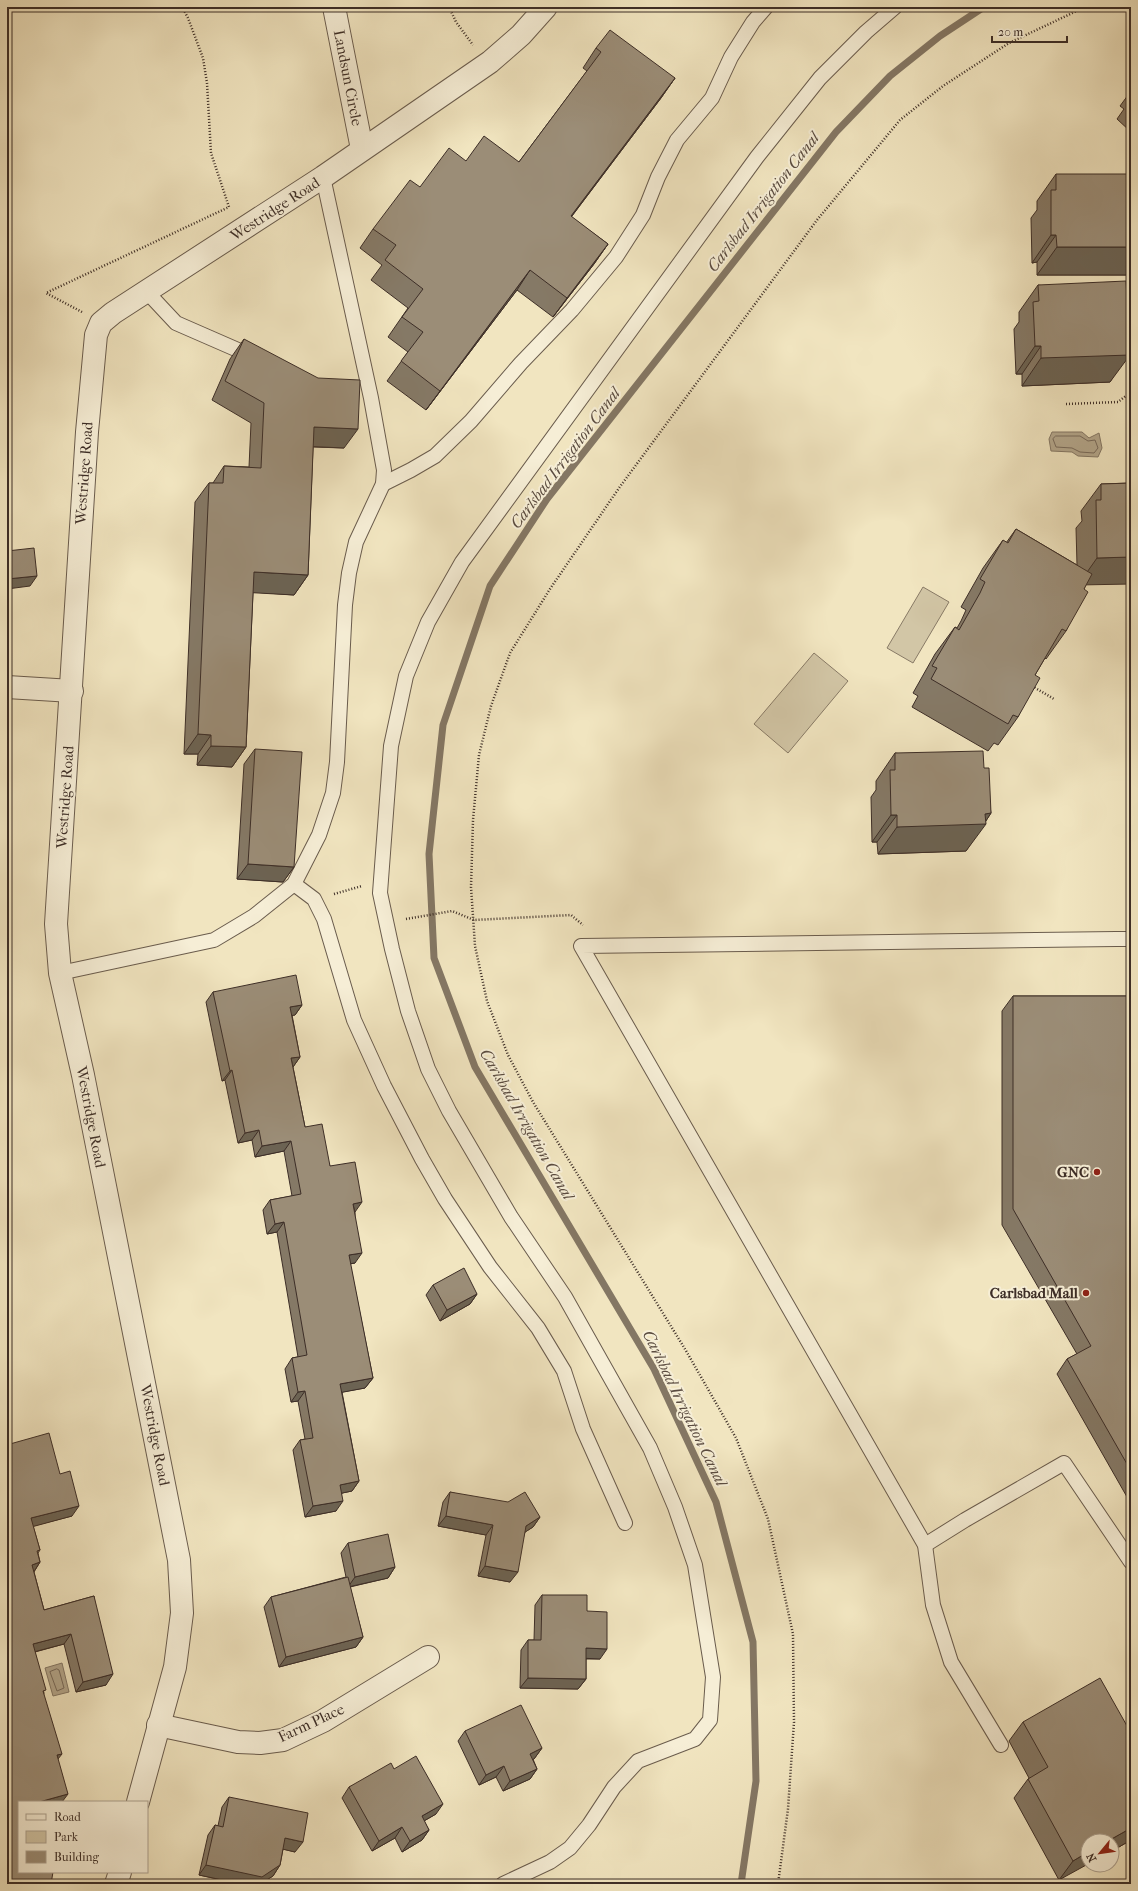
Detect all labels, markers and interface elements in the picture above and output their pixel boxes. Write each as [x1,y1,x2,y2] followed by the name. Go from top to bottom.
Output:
[992,18,1067,44] scale bar
[998,25,1023,39] text: 20 m
[330,28,366,128] street label: Landsun Circle
[703,127,824,275] water label: Carlsbad Irrigation Canal
[226,173,324,245] street label: Westridge Road
[506,382,625,532] water label: Carlsbad Irrigation Canal
[71,420,97,526] street label: Westridge Road
[52,744,78,850] street label: Westridge Road
[476,1045,579,1205] water label: Carlsbad Irrigation Canal
[72,1064,110,1170] street label: Westridge Road
[1057,1163,1089,1181] place label: GNC
[1092,1167,1102,1177] marker: GNC
[990,1284,1079,1302] place label: Carlsbad Mall
[1081,1288,1091,1298] marker: Carlsbad Mall
[639,1327,732,1491] water label: Carlsbad Irrigation Canal
[136,1382,174,1488] street label: Westridge Road
[275,1700,348,1746] street label: Farm Place
[18,1801,148,1873] legend
[54,1810,81,1824] text: Road
[54,1830,79,1844] text: Park
[1080,1833,1120,1873] north arrow
[54,1850,99,1864] text: Building
[1084,1850,1099,1864] text: N

